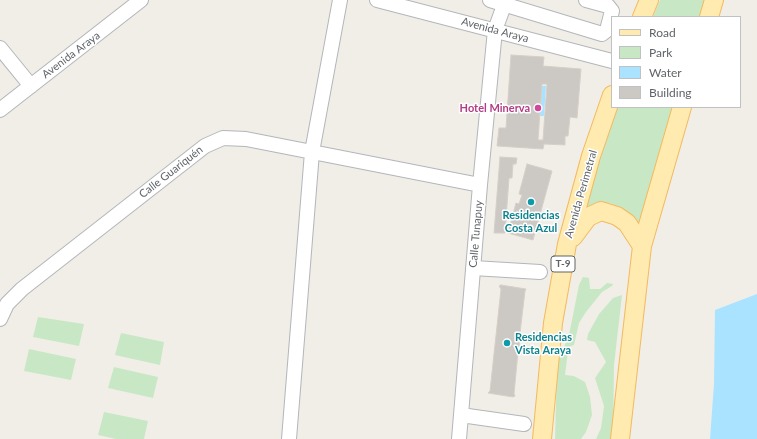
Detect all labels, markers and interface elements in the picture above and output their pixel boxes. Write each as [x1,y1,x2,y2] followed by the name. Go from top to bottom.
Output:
[460,15,530,45] street label: Avenida Araya
[611,16,741,108] legend
[649,25,676,40] text: Road
[39,29,103,81] street label: Avenida Araya
[649,45,672,60] text: Park
[649,65,682,80] text: Water
[649,85,692,100] text: Building
[460,101,530,115] place label: Hotel Minerva
[533,103,543,113] marker: Hotel Minerva
[137,143,205,201] street label: Calle Guariquén
[562,148,600,240] street label: Avenida Perimetral
[526,197,536,207] marker: Residencias Costa Azul
[466,200,486,268] street label: Calle Tunapuy
[502,208,560,234] place label: Residencias Costa Azul
[551,256,575,272] road number: T-9
[515,330,572,356] place label: Residencias Vista Araya
[502,338,512,348] marker: Residencias Vista Araya

